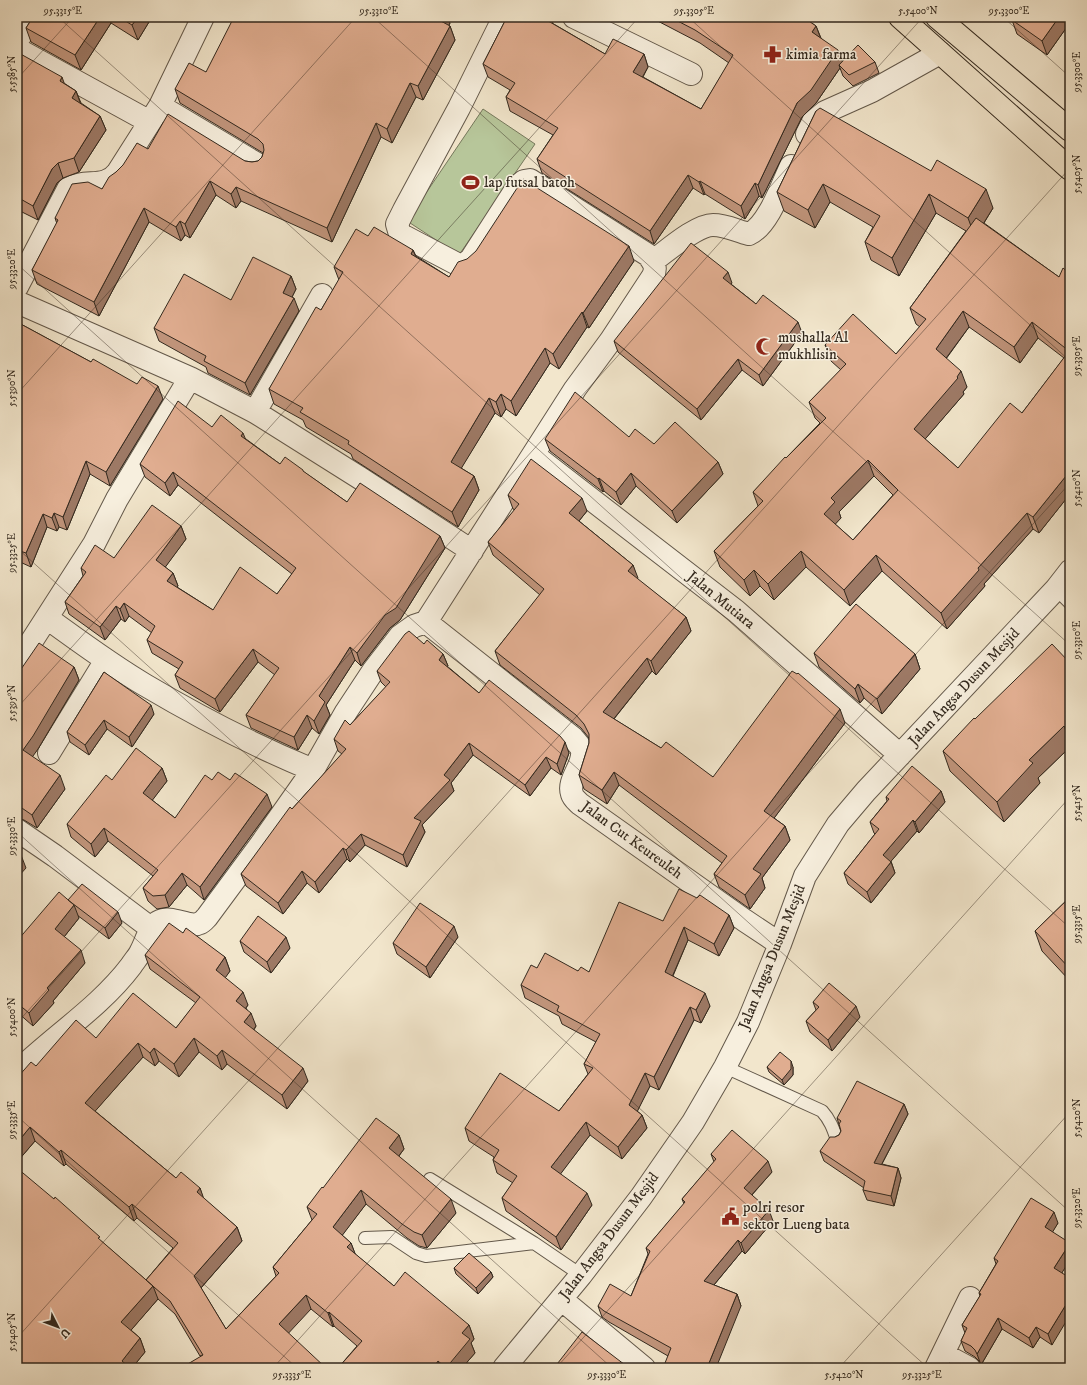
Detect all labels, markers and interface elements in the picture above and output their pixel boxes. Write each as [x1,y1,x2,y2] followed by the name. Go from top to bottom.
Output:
[43,5,82,17] text: 95.3315°E
[359,5,398,17] text: 95.3310°E
[673,5,714,17] text: 95.3305°E
[898,5,938,17] text: 5.5400°N
[988,5,1029,17] text: 95.3300°E
[763,44,783,64] pharmacy icon: kimia farma
[786,45,857,64] place label: kimia farma
[1071,52,1083,93] text: 95.3300°E
[6,55,18,93] text: 5.5385°N
[1071,155,1083,193] text: 5.5405°N
[461,172,481,192] sports icon: lap futsal batoh
[484,173,575,192] place label: lap futsal batoh
[6,249,18,290] text: 95.3320°E
[778,328,849,364] place label: mushalla Al mukhlisin
[755,336,775,356] mosque icon: mushalla Al mukhlisin
[1071,336,1083,377] text: 95.3305°E
[6,369,18,407] text: 5.5390°N
[1071,469,1083,507] text: 5.5410°N
[6,533,18,574] text: 95.3325°E
[682,566,759,633] street label: Jalan Mutiara
[1071,621,1083,660] text: 95.3310°E
[903,624,1024,751] street label: Jalan Angsa Dusun Mesjid
[6,685,18,722] text: 5.5395°N
[1071,784,1083,822] text: 5.5415°N
[576,796,686,883] street label: Jalan Cut Keureuleh
[6,817,18,856] text: 95.3330°E
[733,881,810,1034] street label: Jalan Angsa Dusun Mesjid
[1071,905,1083,944] text: 95.3315°E
[6,997,18,1037] text: 5.5400°N
[1071,1099,1083,1137] text: 5.5420°N
[6,1101,18,1140] text: 95.3335°E
[554,1168,663,1305] street label: Jalan Angsa Dusun Mesjid
[1071,1188,1083,1229] text: 95.3320°E
[742,1198,850,1234] place label: polri resor sektor Lueng bata
[720,1206,740,1226] public building icon: polri resor sektor Lueng bata
[38,1307,78,1347] north arrow
[6,1313,18,1351] text: 5.5405°N
[56,1325,73,1341] text: U
[272,1369,311,1381] text: 95.3335°E
[587,1369,626,1381] text: 95.3330°E
[825,1369,863,1381] text: 5.5420°N
[901,1369,942,1381] text: 95.3325°E

